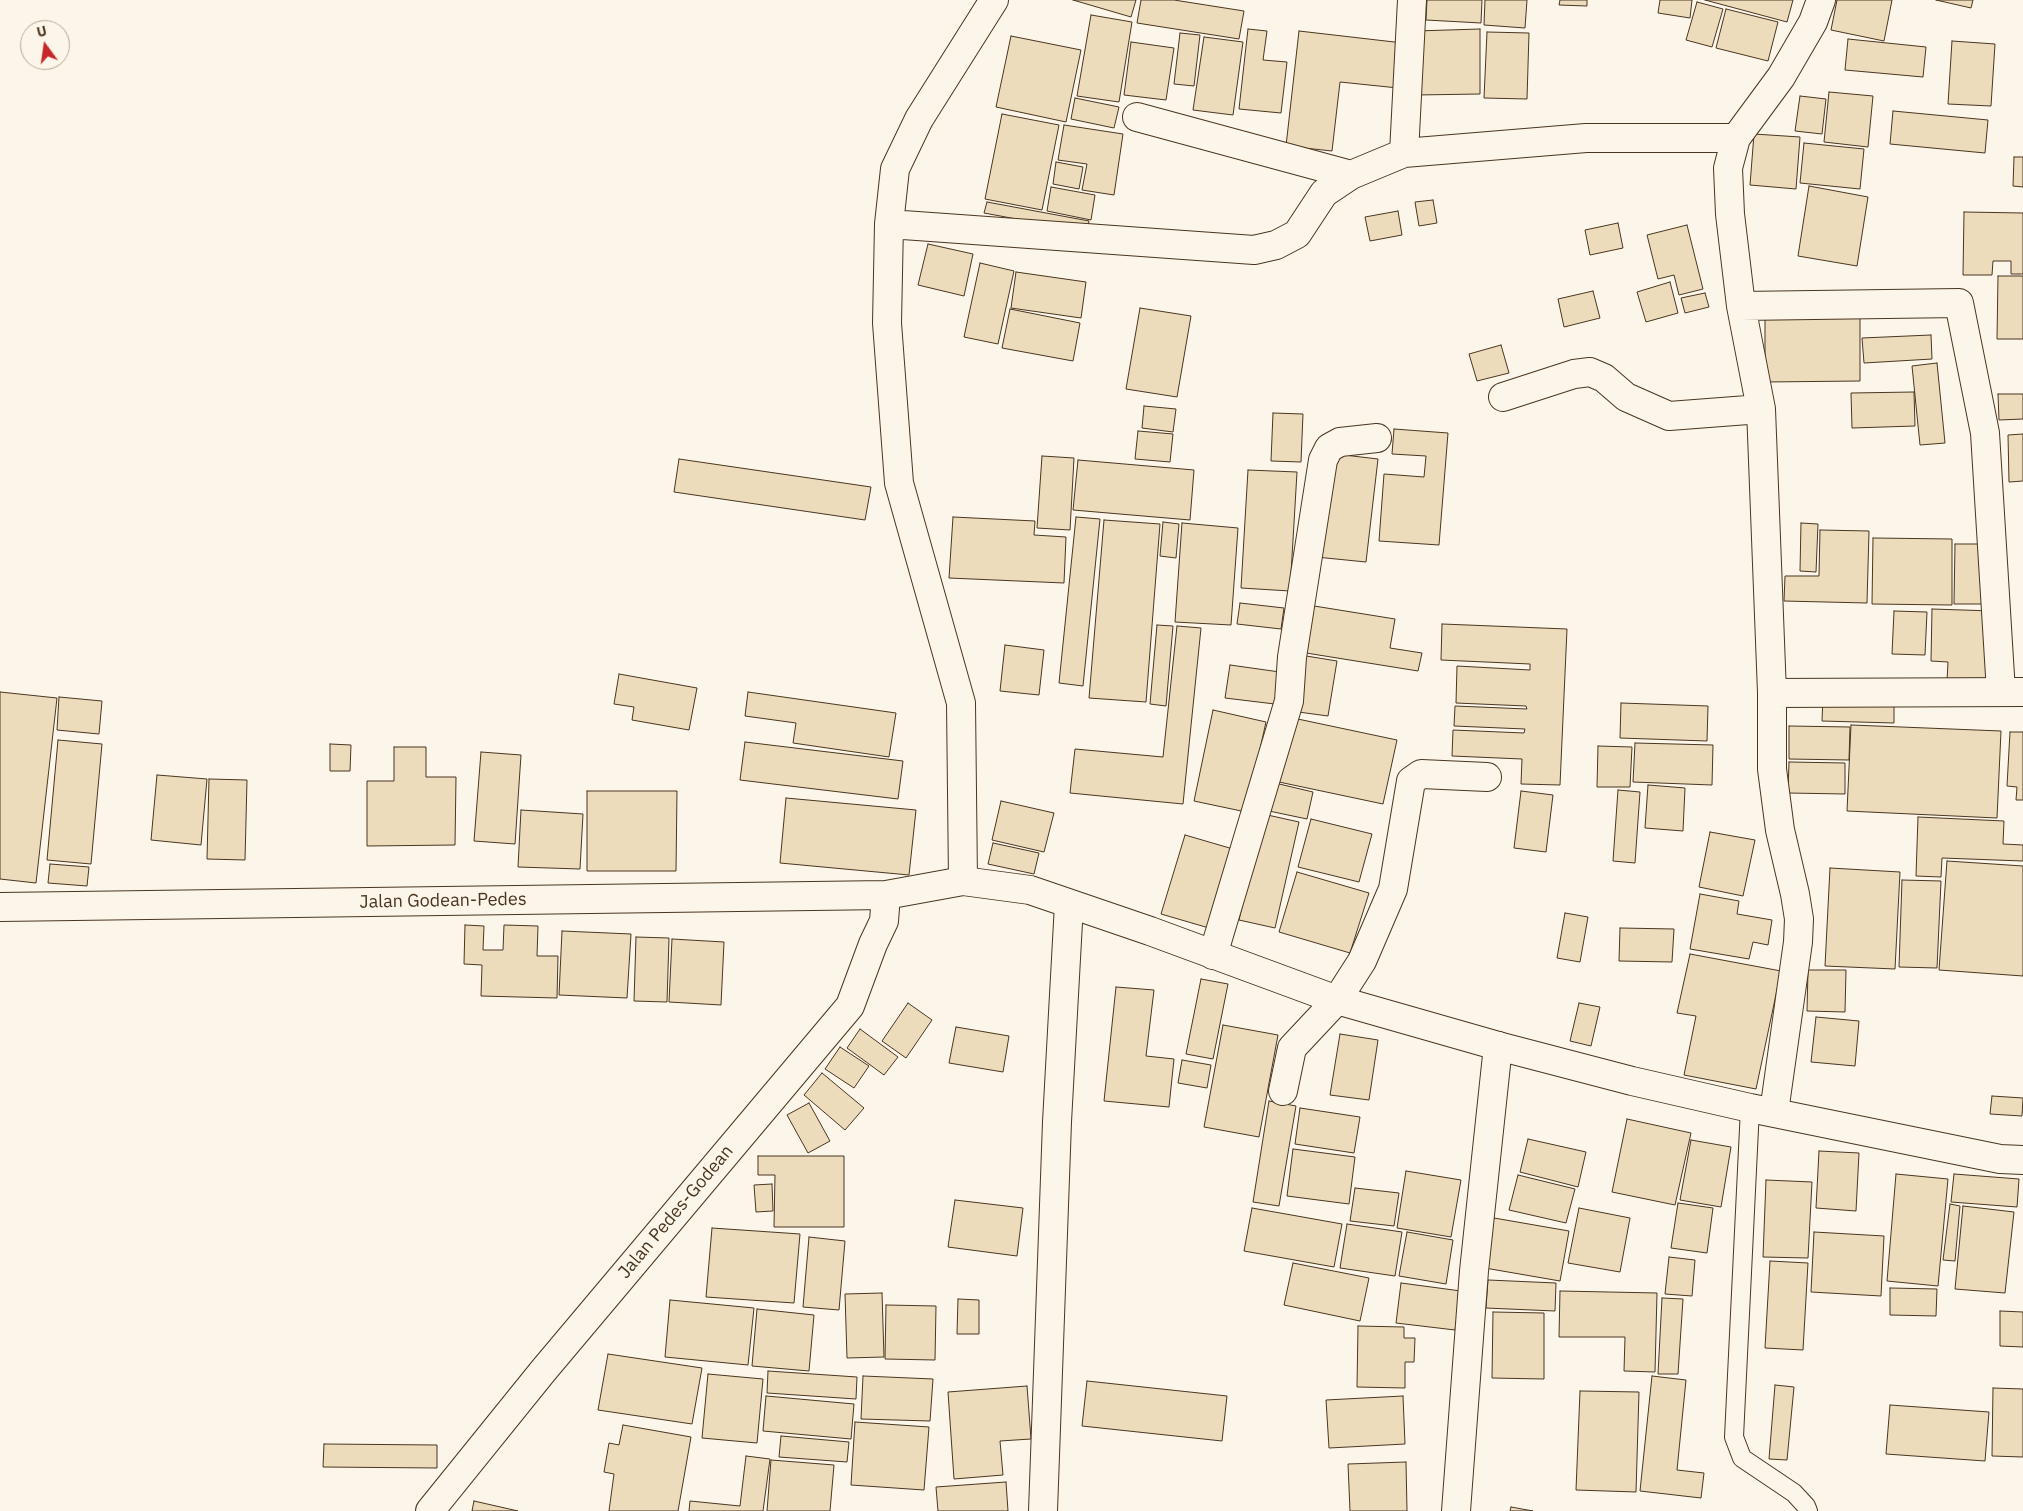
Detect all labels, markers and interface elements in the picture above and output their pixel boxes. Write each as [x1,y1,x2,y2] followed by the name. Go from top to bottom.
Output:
[20,20,70,70] north arrow
[35,22,49,41] text: U
[359,889,527,913] street label: Jalan Godean-Pedes
[614,1141,738,1283] street label: Jalan Pedes-Godean

